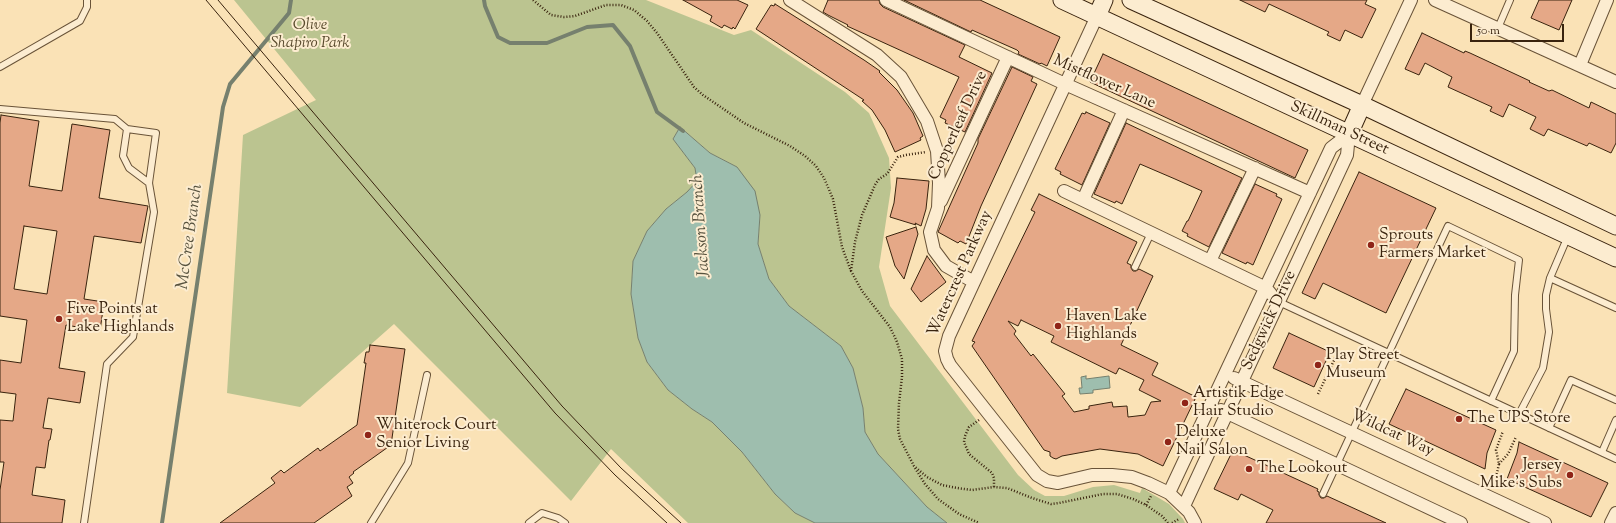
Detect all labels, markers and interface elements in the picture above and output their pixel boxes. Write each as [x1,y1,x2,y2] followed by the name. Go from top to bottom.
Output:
[270,16,350,54] park label: Olive Shapiro Park
[1472,16,1566,42] scale bar
[1477,22,1500,40] text: 50 m
[1050,52,1158,114] street label: Mistflower Lane
[925,68,993,184] street label: Copperleaf Drive
[1287,98,1391,160] street label: Skillman Street
[688,174,716,278] water label: Jackson Branch
[174,183,208,291] water label: McCree Branch
[925,208,997,340] street label: Watercrest Parkway
[1379,226,1486,264] place label: Sprouts Farmers Market
[1366,240,1376,250] marker: Sprouts Farmers Market
[1239,268,1301,374] street label: Sedgwick Drive
[67,300,174,338] place label: Five Points at Lake Highlands
[1066,307,1147,345] place label: Haven Lake Highlands
[54,314,64,324] marker: Five Points at Lake Highlands
[1053,321,1063,331] marker: Haven Lake Highlands
[1326,346,1399,384] place label: Play Street Museum
[1313,360,1323,370] marker: Play Street Museum
[1193,384,1284,422] place label: Artistik Edge Hair Studio
[1180,398,1190,408] marker: Artistik Edge Hair Studio
[1347,406,1437,462] street label: Wildcat Way
[1467,409,1571,429] place label: The UPS Store
[1454,414,1464,424] marker: The UPS Store
[376,416,496,454] place label: Whiterock Court Senior Living
[1176,423,1248,461] place label: Deluxe Nail Salon
[363,430,373,440] marker: Whiterock Court Senior Living
[1163,437,1173,447] marker: Deluxe Nail Salon
[1480,456,1562,494] place label: Jersey Mike's Subs
[1257,459,1347,479] place label: The Lookout
[1244,464,1254,474] marker: The Lookout
[1565,470,1575,480] marker: Jersey Mike's Subs

